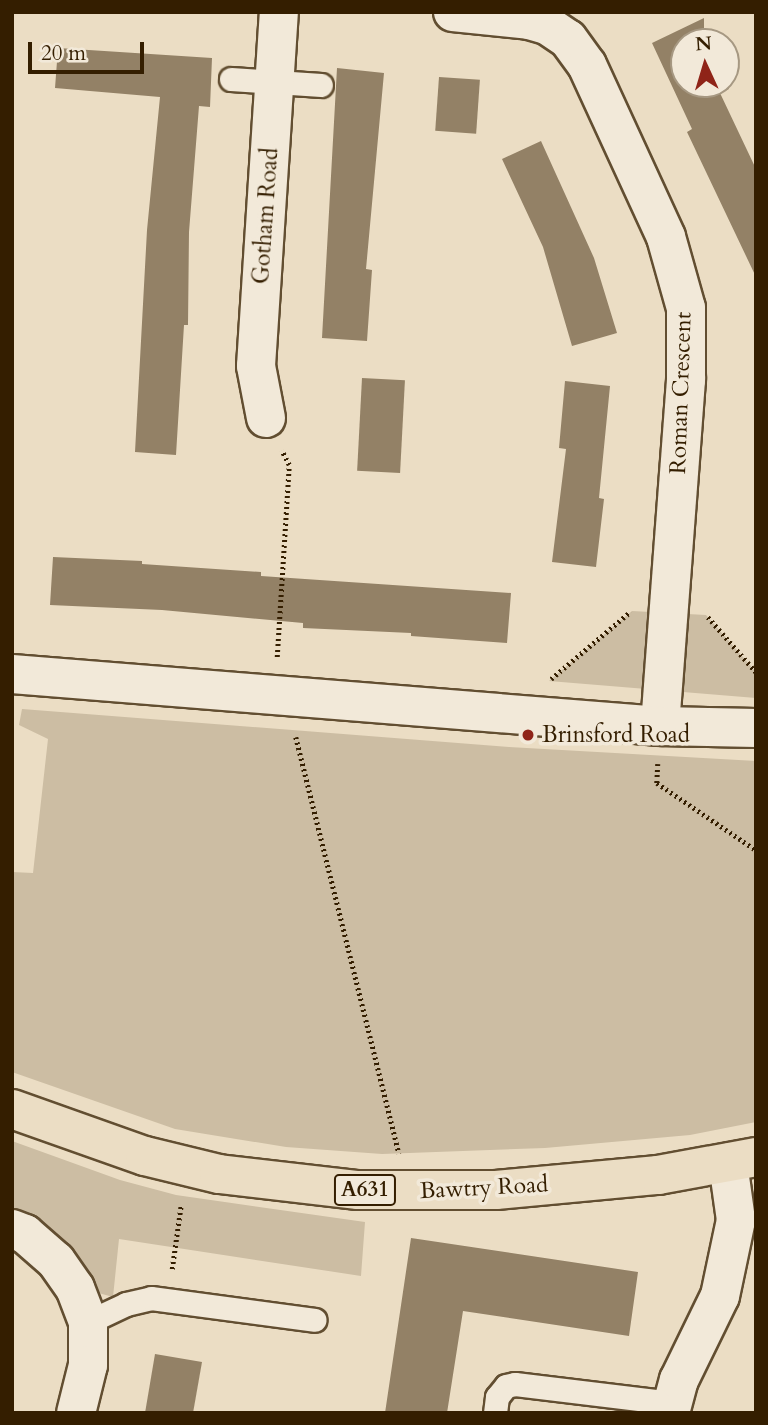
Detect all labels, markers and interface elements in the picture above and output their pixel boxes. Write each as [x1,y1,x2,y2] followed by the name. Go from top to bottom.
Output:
[32,28,147,72] scale bar
[670,28,740,98] north arrow
[695,31,713,58] text: N
[41,39,86,68] text: 20 m
[247,147,285,285] street label: Gotham Road
[664,311,698,475] street label: Roman Crescent
[542,721,690,749] place label: Brinsford Road
[520,727,536,743] marker: Brinsford Road
[419,1171,549,1205] street label: Bawtry Road
[334,1172,396,1208] road number: A631

